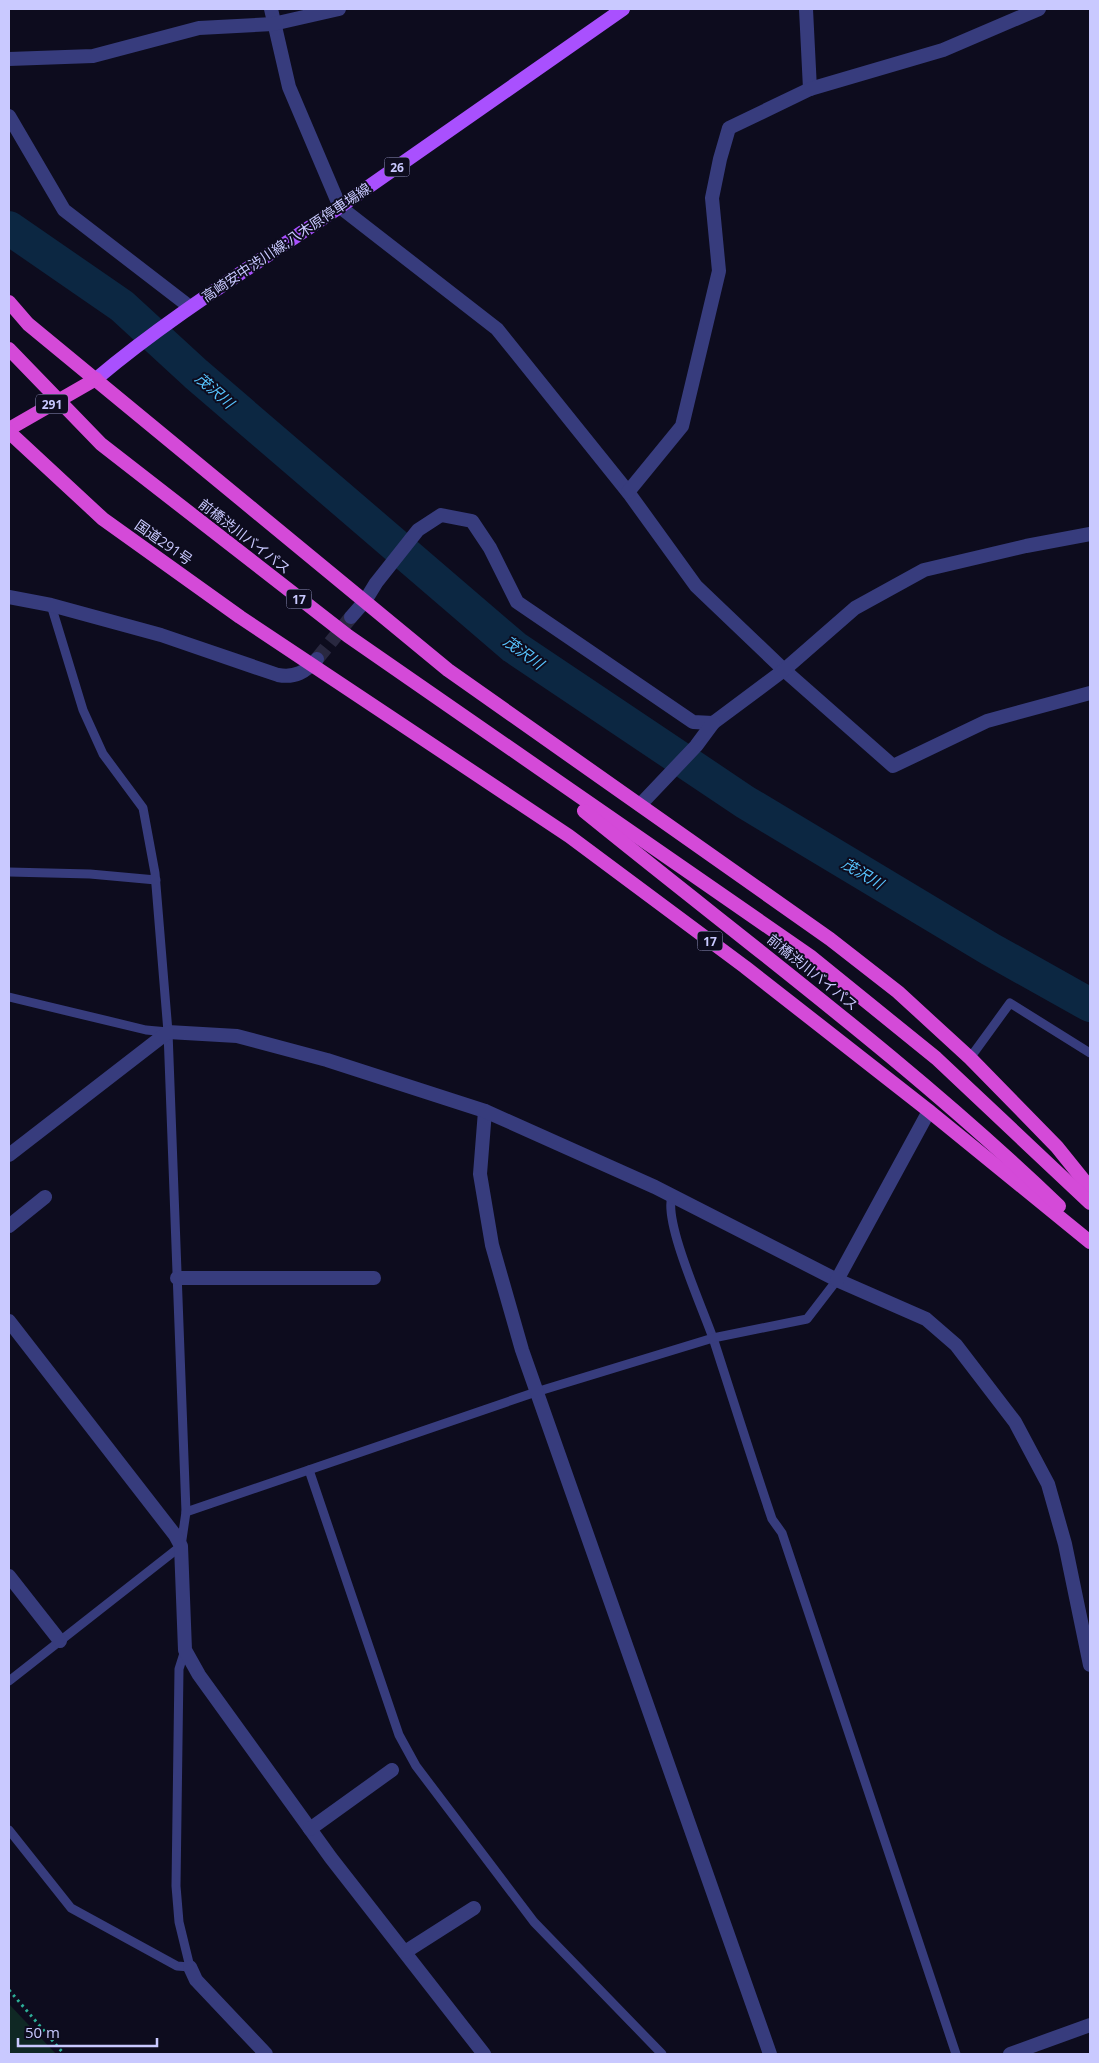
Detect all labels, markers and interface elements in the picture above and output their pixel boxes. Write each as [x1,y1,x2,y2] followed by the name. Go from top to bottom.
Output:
[384,158,410,176] road number: 26
[198,178,374,306] street label: 高崎安中渋川線;八木原停車場線
[191,368,240,414] water label: 茂沢川
[36,394,68,414] road number: 291
[195,494,295,578] street label: 前橋渋川バイパス
[132,515,196,569] street label: 国道291号
[286,590,312,608] road number: 17
[500,631,550,674] water label: 茂沢川
[839,853,889,894] water label: 茂沢川
[764,929,862,1015] street label: 前橋渋川バイパス
[698,931,722,950] road number: 17
[18,2016,156,2048] scale bar
[25,2022,60,2042] text: 50 m

